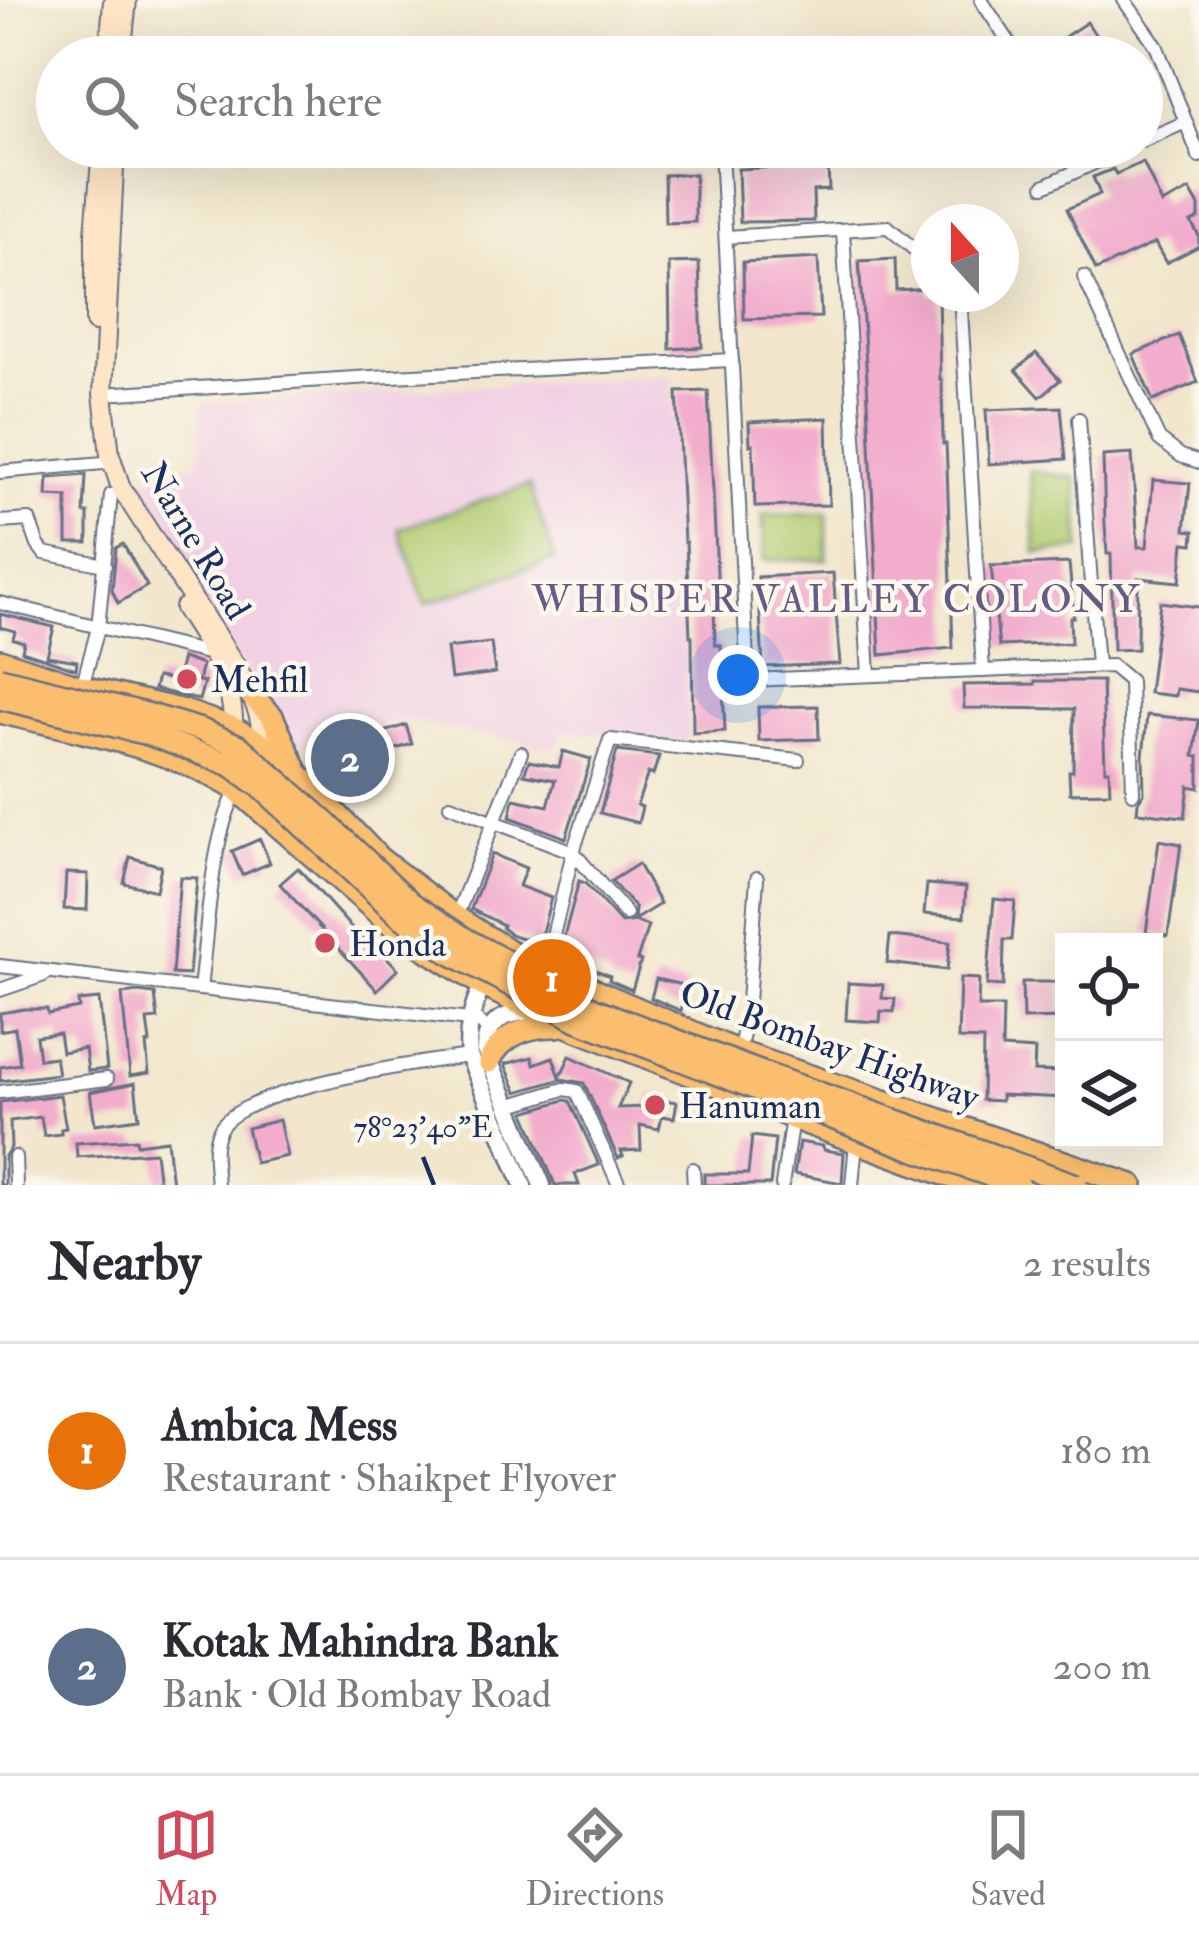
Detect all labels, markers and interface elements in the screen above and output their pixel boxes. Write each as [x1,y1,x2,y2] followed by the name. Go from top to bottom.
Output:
[36,36,1163,168] search box
[78,69,144,135] icon: search
[174,74,382,130] text: Search here
[911,204,1019,312] north arrow
[131,454,260,628] street label: Narne Road
[531,575,1142,624] district label: WHISPER VALLEY COLONY
[708,645,768,705] your location
[211,658,308,703] place label: Mehfil
[174,666,200,692] marker: Mehfil
[311,713,389,803] pin: 2
[349,922,448,967] place label: Honda
[312,930,338,956] marker: Honda
[513,933,591,1023] pin: 1
[1055,933,1163,1149] map controls
[1055,933,1163,1041] button: locate
[674,970,986,1121] street label: Old Bombay Highway
[1055,1041,1163,1149] button: layers
[679,1084,822,1129] place label: Hanuman
[642,1092,668,1118] marker: Hanuman
[353,1109,493,1146] text: 78°23'40"E
[48,1231,201,1295] text: Nearby
[1023,1239,1151,1288] text: 2 results
[162,1398,398,1454] text: Ambica Mess
[80,1426,94,1475] text: 1
[1060,1426,1151,1475] text: 180 m
[162,1454,616,1503] text: Restaurant · Shaikpet Flyover
[162,1614,559,1670] text: Kotak Mahindra Bank
[77,1642,97,1691] text: 2
[1053,1642,1151,1691] text: 200 m
[162,1670,551,1719] text: Bank · Old Bombay Road
[153,1802,219,1915] tab: Map
[526,1802,664,1915] tab: Directions
[970,1802,1046,1915] tab: Saved

